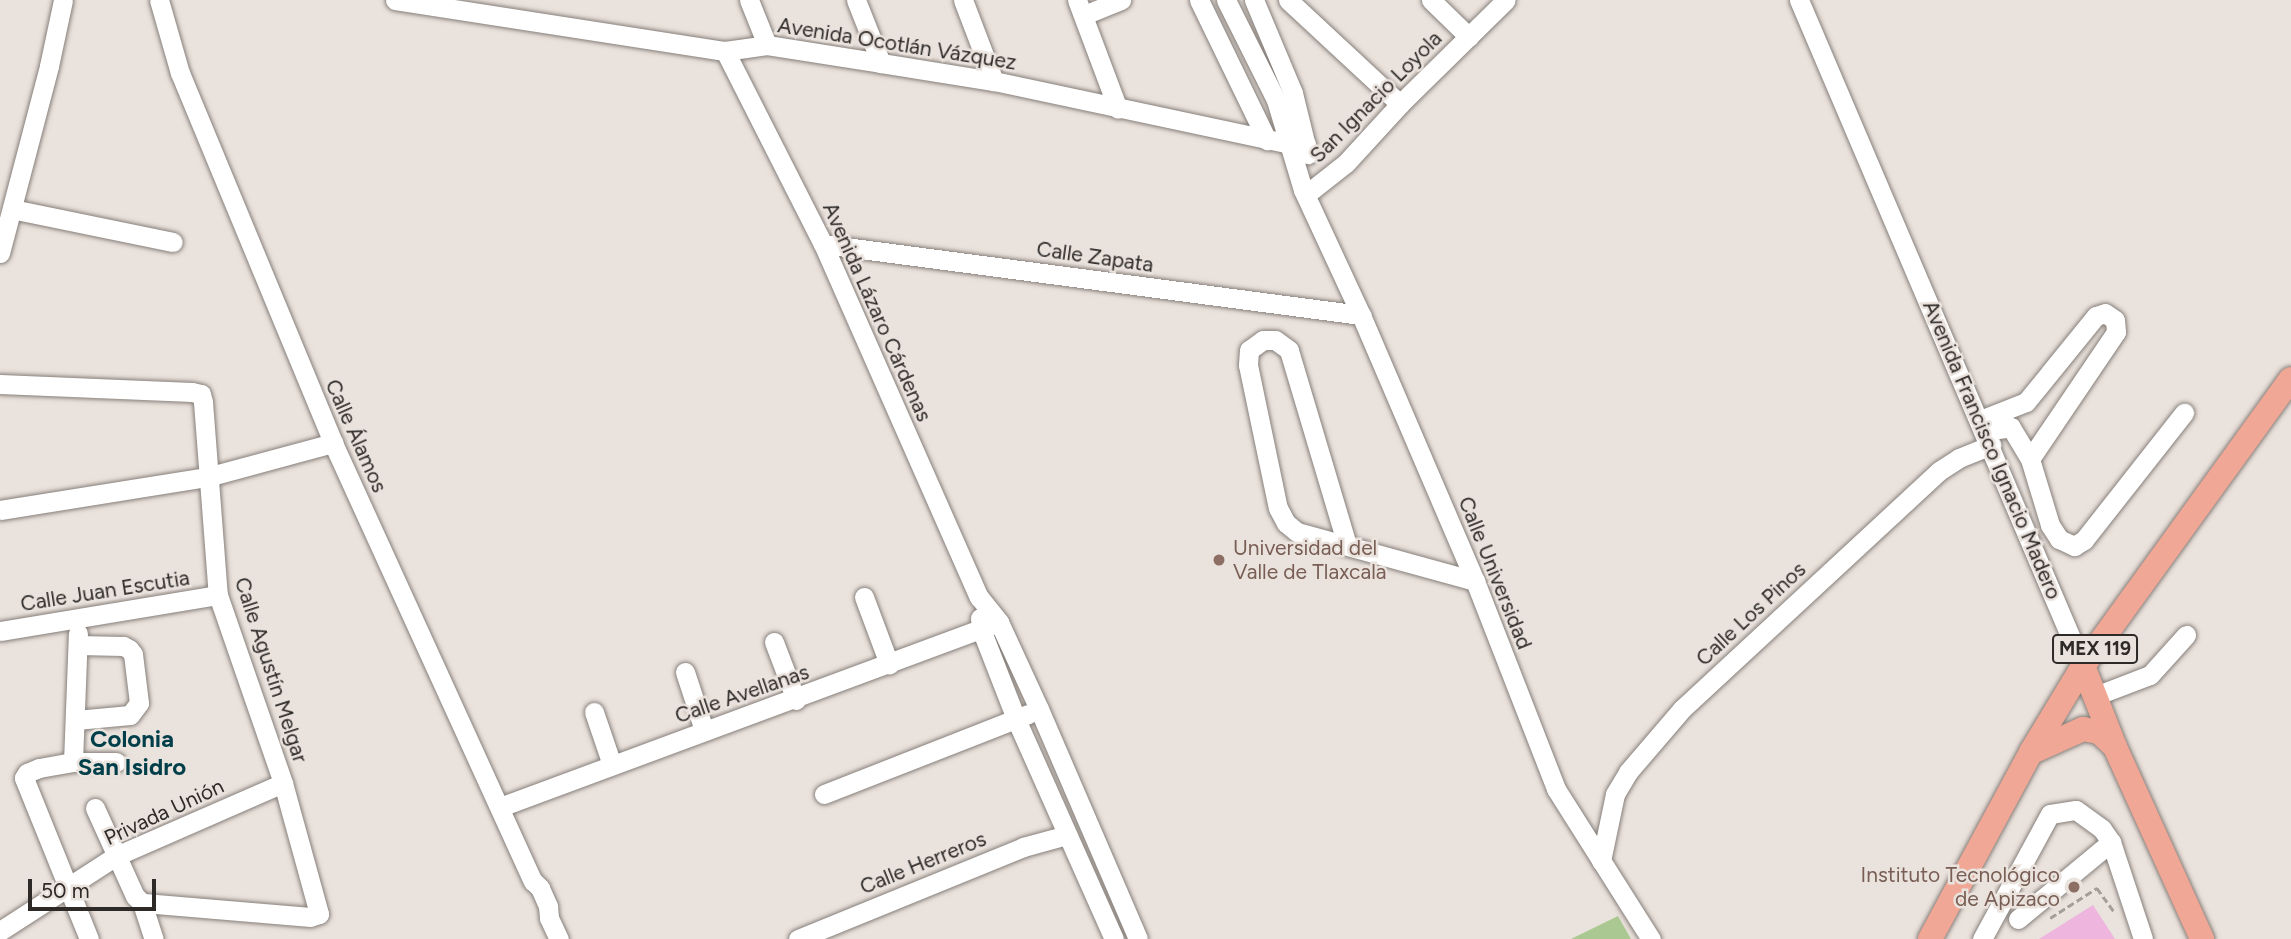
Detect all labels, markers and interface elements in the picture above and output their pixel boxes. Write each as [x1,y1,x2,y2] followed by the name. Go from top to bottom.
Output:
[776,13,1018,75] street label: Avenida Ocotlán Vázquez
[1305,26,1447,168] street label: San Ignacio Loyola
[817,199,937,425] street label: Avenida Lázaro Cárdenas
[1035,236,1155,278] street label: Calle Zapata
[1918,297,2066,603] street label: Avenida Francisco Ignacio Madero
[320,376,392,496] street label: Calle Álamos
[1453,493,1537,653] street label: Calle Universidad
[1233,535,1386,585] place label: Universidad del Valle de Tlaxcala
[1211,552,1227,568] marker: Universidad del Valle de Tlaxcala
[1691,557,1811,671] street label: Calle Los Pinos
[19,565,191,617] street label: Calle Juan Escutia
[229,574,313,766] street label: Calle Agustín Melgar
[2051,634,2139,664] road number: MEX 119
[672,659,812,729] street label: Calle Avellanas
[78,725,186,781] district label: Colonia San Isidro
[100,773,228,851] street label: Privada Unión
[856,826,990,900] street label: Calle Herreros
[1861,862,2060,912] place label: Instituto Tecnológico de Apizaco
[32,866,159,910] scale bar
[41,878,90,903] text: 50 m
[2066,879,2082,895] marker: Instituto Tecnológico de Apizaco

